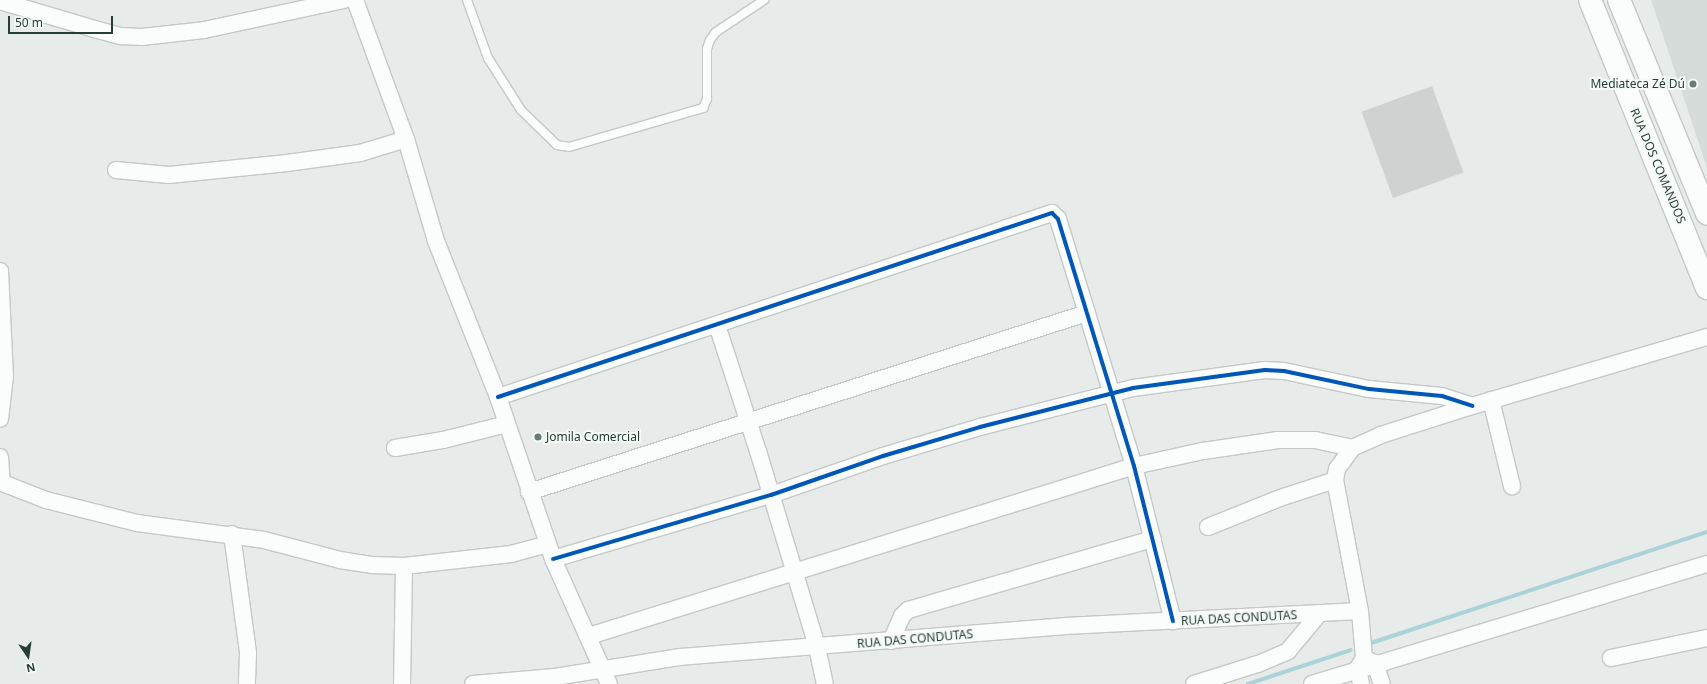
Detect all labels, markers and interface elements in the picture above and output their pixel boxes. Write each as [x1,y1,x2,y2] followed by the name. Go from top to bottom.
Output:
[10,8,115,34] scale bar
[15,14,43,31] text: 50 m
[1591,77,1685,91] place label: Mediateca Zé Dú
[1688,79,1698,89] marker: Mediateca Zé Dú
[1627,106,1689,226] street label: RUA DOS COMANDOS
[546,430,640,444] place label: Jomila Comercial
[533,432,543,442] marker: Jomila Comercial
[1181,608,1297,628] street label: RUA DAS CONDUTAS
[856,627,974,651] street label: RUA DAS CONDUTAS
[8,636,48,676] north arrow
[25,660,37,676] text: N

